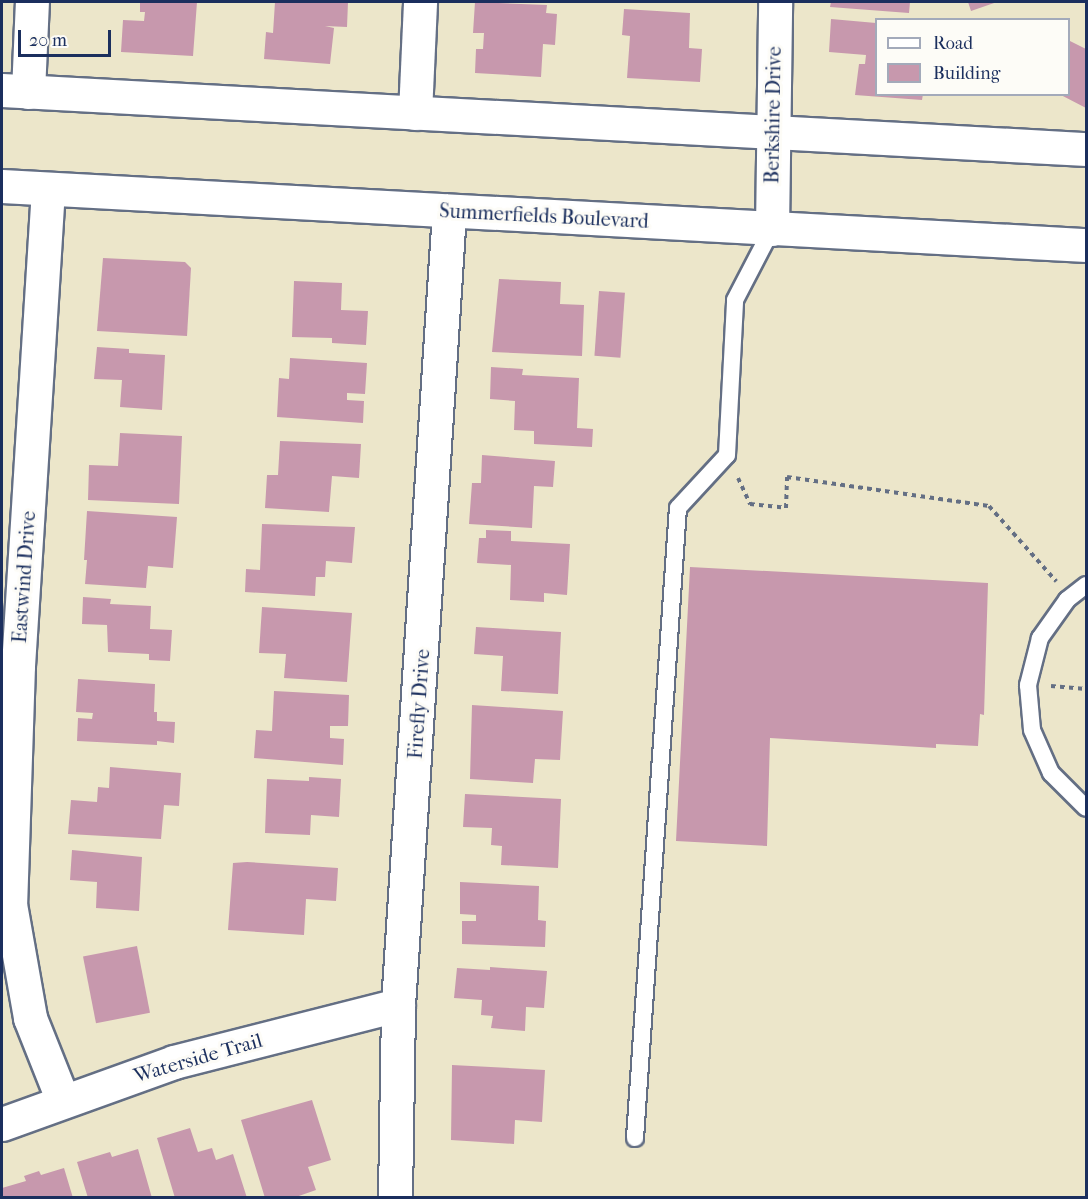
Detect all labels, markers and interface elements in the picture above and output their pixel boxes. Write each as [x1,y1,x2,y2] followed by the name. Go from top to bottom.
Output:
[21,18,114,56] scale bar
[875,18,1070,96] legend
[29,30,67,51] text: 20 m
[933,33,973,54] text: Road
[760,46,786,184] street label: Berkshire Drive
[933,63,1000,84] text: Building
[439,199,649,233] street label: Summerfields Boulevard
[7,510,41,644] street label: Eastwind Drive
[403,648,435,760] street label: Firefly Drive
[131,1028,265,1088] street label: Waterside Trail

